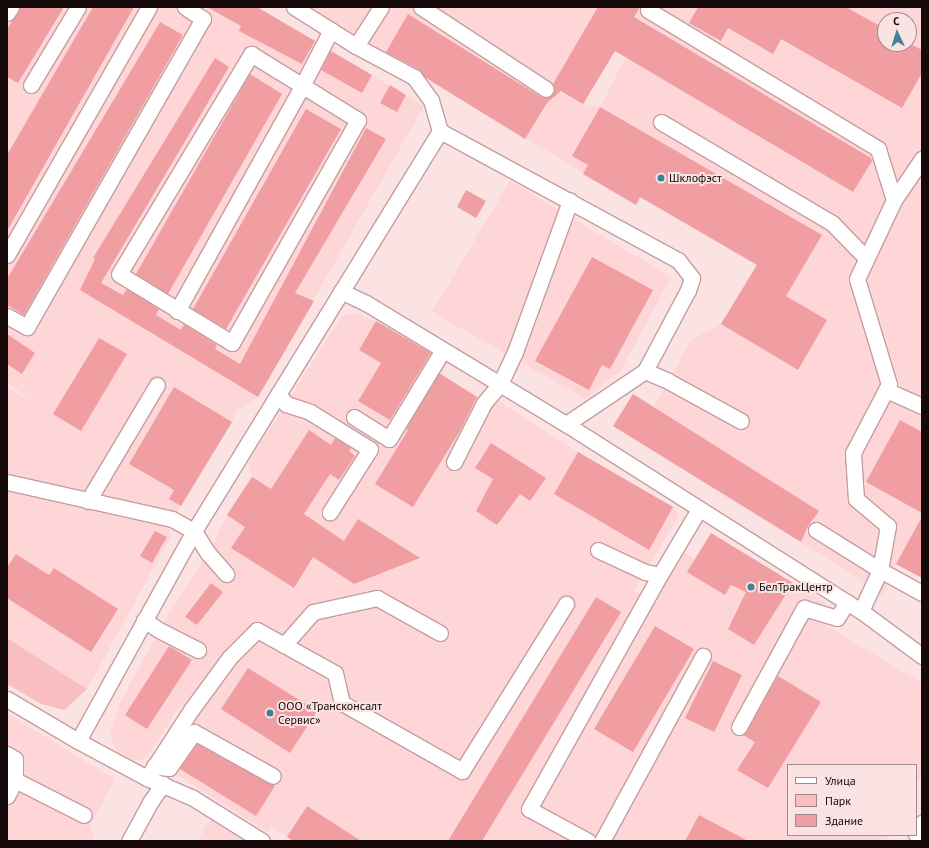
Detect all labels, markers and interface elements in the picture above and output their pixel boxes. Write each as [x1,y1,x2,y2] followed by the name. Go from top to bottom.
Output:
[877,12,917,52] north arrow
[893,14,900,28] text: С
[669,171,722,185] place label: Шклофэст
[656,173,666,183] marker: Шклофэст
[759,580,833,594] place label: БелТракЦентр
[746,582,756,592] marker: БелТракЦентр
[278,699,382,727] place label: ООО «Трансконсалт Сервис»
[265,708,275,718] marker: ООО «Трансконсалт Сервис»
[787,764,917,836] legend
[825,773,856,788] text: Улица
[825,793,851,808] text: Парк
[825,813,863,828] text: Здание

